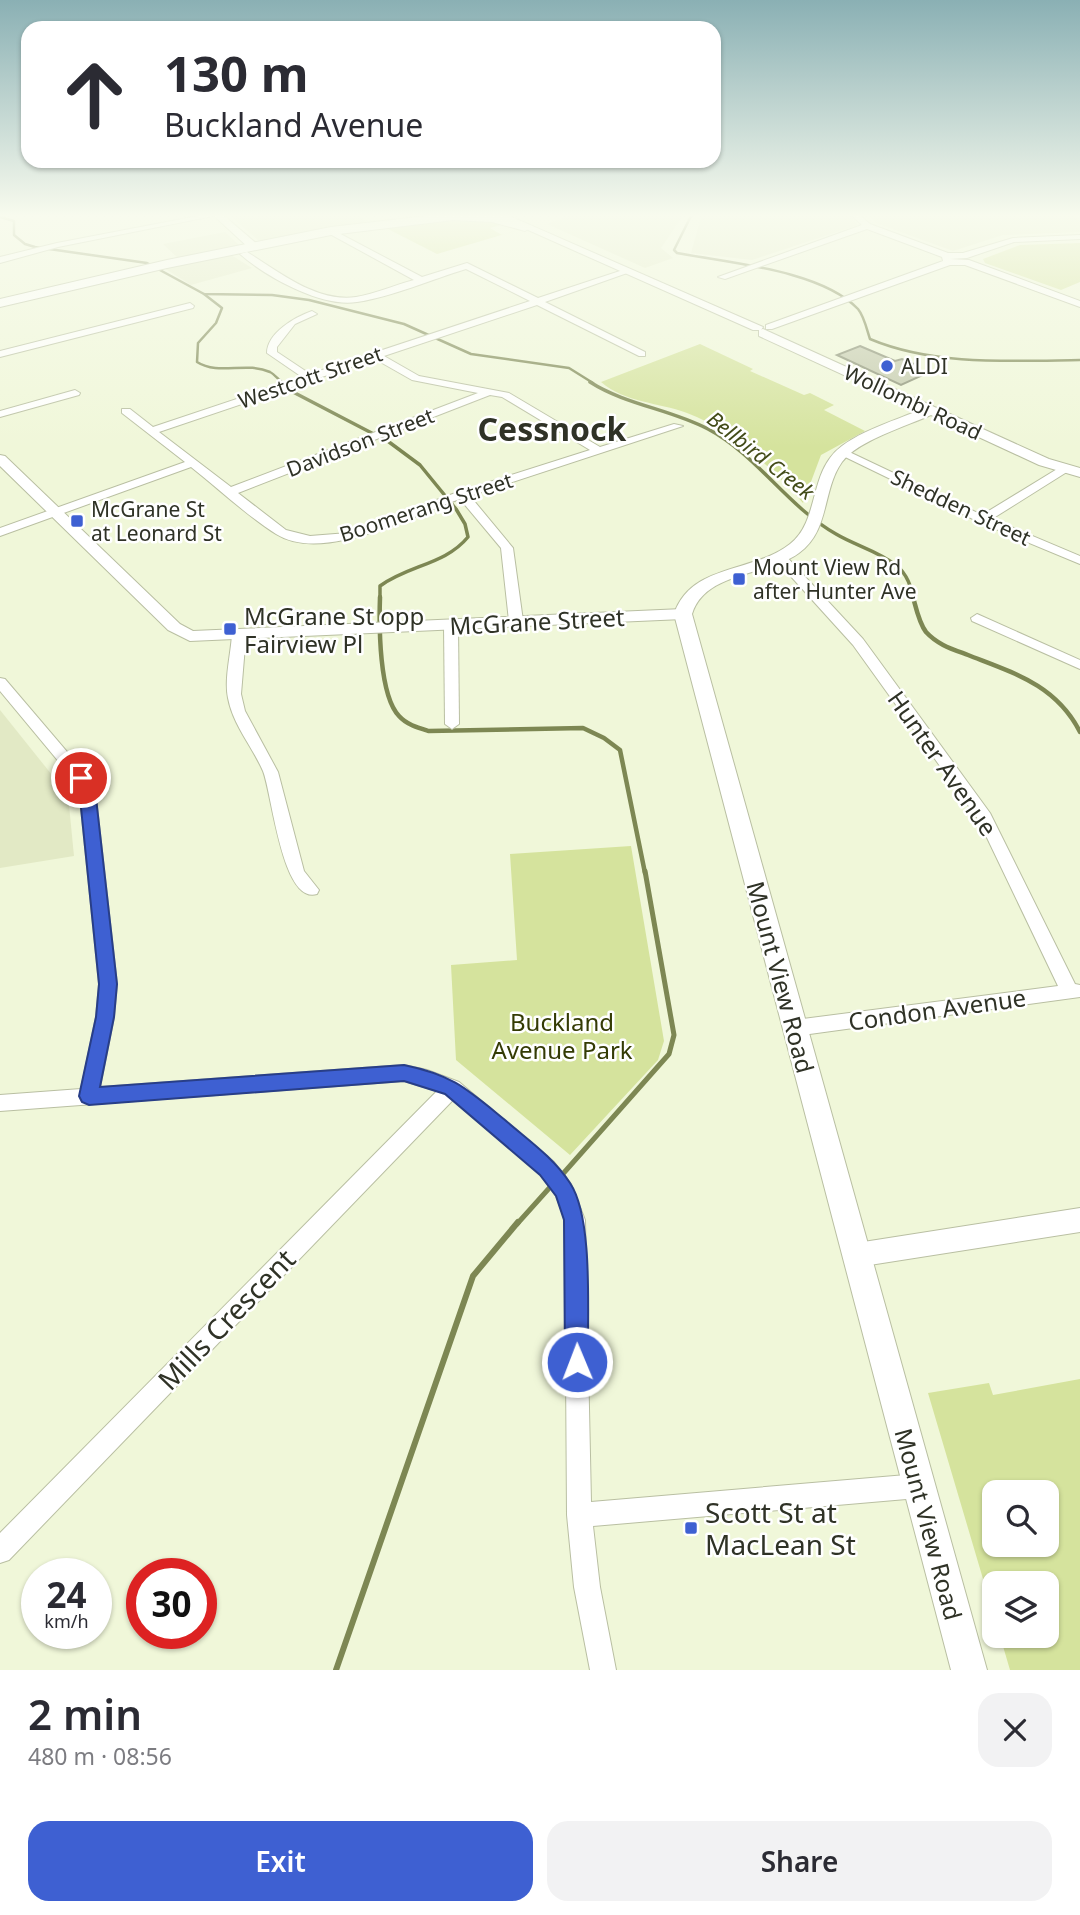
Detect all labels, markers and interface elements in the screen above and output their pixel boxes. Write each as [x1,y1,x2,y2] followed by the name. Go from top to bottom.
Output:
[164,40,309,106] text: 130 m
[49,49,140,140] icon: ahead
[164,103,423,146] text: Buckland Avenue
[234,339,386,415] street label: Westcott Street
[901,352,948,380] place label: ALDI
[839,358,987,446] street label: Wollombi Road
[879,358,895,374] marker: ALDI
[282,401,438,483] street label: Davidson Street
[702,404,822,507] water label: Bellbird Creek
[478,407,627,450] district label: Cessnock
[887,462,1036,552] street label: Shedden Street
[336,466,517,548] street label: Boomerang Street
[91,495,222,547] place label: McGrane St at Leonard St
[69,513,85,529] marker: McGrane St at Leonard St
[753,553,917,605] place label: Mount View Rd after Hunter Ave
[731,571,747,587] marker: Mount View Rd after Hunter Ave
[244,599,424,660] place label: McGrane St opp Fairview Pl
[449,600,626,642] street label: McGrane Street
[222,621,238,637] marker: McGrane St opp Fairview Pl
[881,684,1005,842] street label: Hunter Avenue
[51,748,111,808] pin
[62,759,100,797] icon: arrive
[740,877,822,1077] street label: Mount View Road
[846,980,1028,1038] street label: Condon Avenue
[491,1005,633,1066] park label: Buckland Avenue Park
[149,1240,303,1398] street label: Mills Crescent
[540,1325,614,1399] position arrow
[888,1424,970,1624] street label: Mount View Road
[982,1480,1059,1648] map controls
[982,1480,1059,1557] button: search
[705,1493,856,1563] place label: Scott St at MacLean St
[683,1520,699,1536] marker: Scott St at MacLean St
[126,1558,217,1649] speed limit sign: 30
[46,1571,87,1618] text: 24
[982,1571,1059,1648] button: layers
[44,1609,89,1633] text: km/h
[28,1685,142,1742] text: 2 min
[978,1693,1052,1767] button: close
[28,1740,172,1772] text: 480 m · 08:56
[28,1821,533,1901] button: Exit
[547,1821,1052,1901] button: Share

